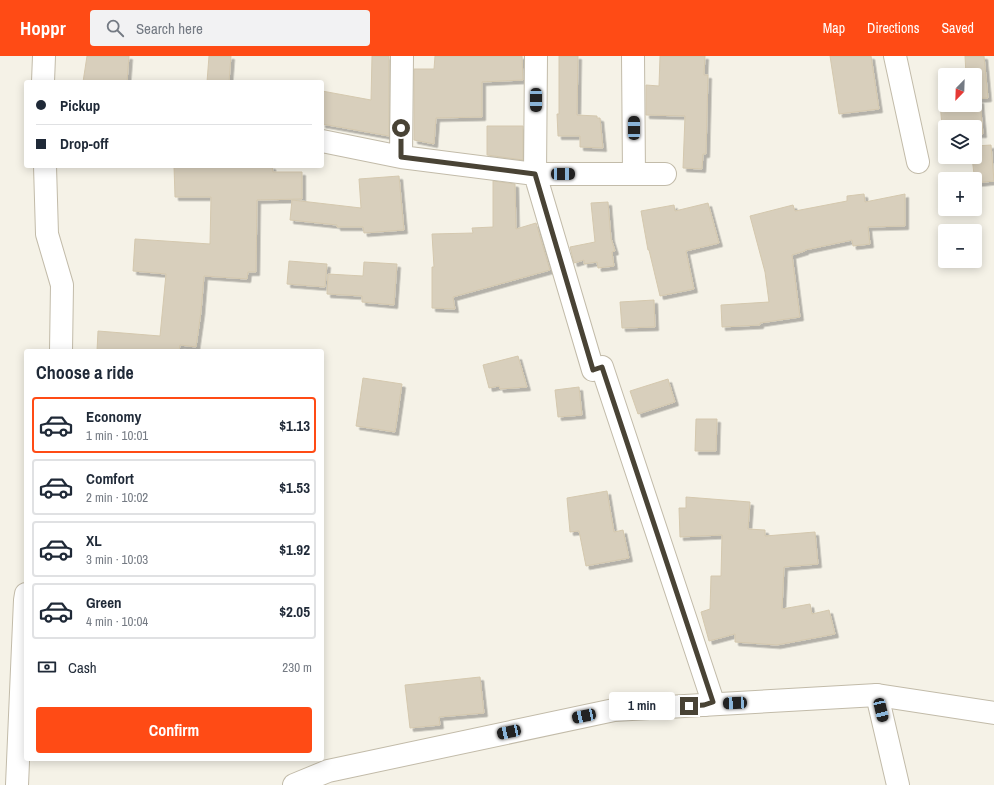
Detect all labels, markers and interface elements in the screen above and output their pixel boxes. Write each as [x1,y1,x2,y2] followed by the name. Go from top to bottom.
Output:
[90,10,370,46] search box
[20,15,66,41] text: Hoppr
[104,17,126,39] icon: search
[136,18,203,39] text: Search here
[823,19,845,37] text: Map
[867,19,919,37] text: Directions
[941,19,974,37] text: Saved
[938,68,982,112] north arrow
[938,68,982,268] map controls
[530,88,542,112] car
[60,95,100,116] text: Pickup
[628,116,640,140] car
[392,119,410,137] route start
[938,120,982,164] button: layers
[60,133,109,154] text: Drop-off
[551,168,575,180] car
[938,172,982,216] button: +
[938,224,982,268] button: −
[36,360,134,385] text: Choose a ride
[86,406,141,427] text: Economy
[38,407,74,443] icon: car
[279,415,310,436] text: $1.13
[86,427,148,444] text: 1 min · 10:01
[86,468,134,489] text: Comfort
[38,469,74,505] icon: car
[279,477,310,498] text: $1.53
[86,489,148,506] text: 2 min · 10:02
[86,530,102,551] text: XL
[38,531,74,567] icon: car
[279,539,310,560] text: $1.92
[86,551,148,568] text: 3 min · 10:03
[86,592,122,613] text: Green
[38,593,74,629] icon: car
[279,601,310,622] text: $2.05
[86,613,148,630] text: 4 min · 10:04
[36,656,58,678] icon: cash
[68,657,97,678] text: Cash
[282,659,312,676] text: 230 m
[609,692,675,720] callout: 1 min
[723,696,747,710] car
[628,697,656,714] text: 1 min
[680,697,698,715] route end
[872,697,890,723] car
[36,707,312,753] button: Confirm
[571,708,597,724] car
[496,724,522,740] car

